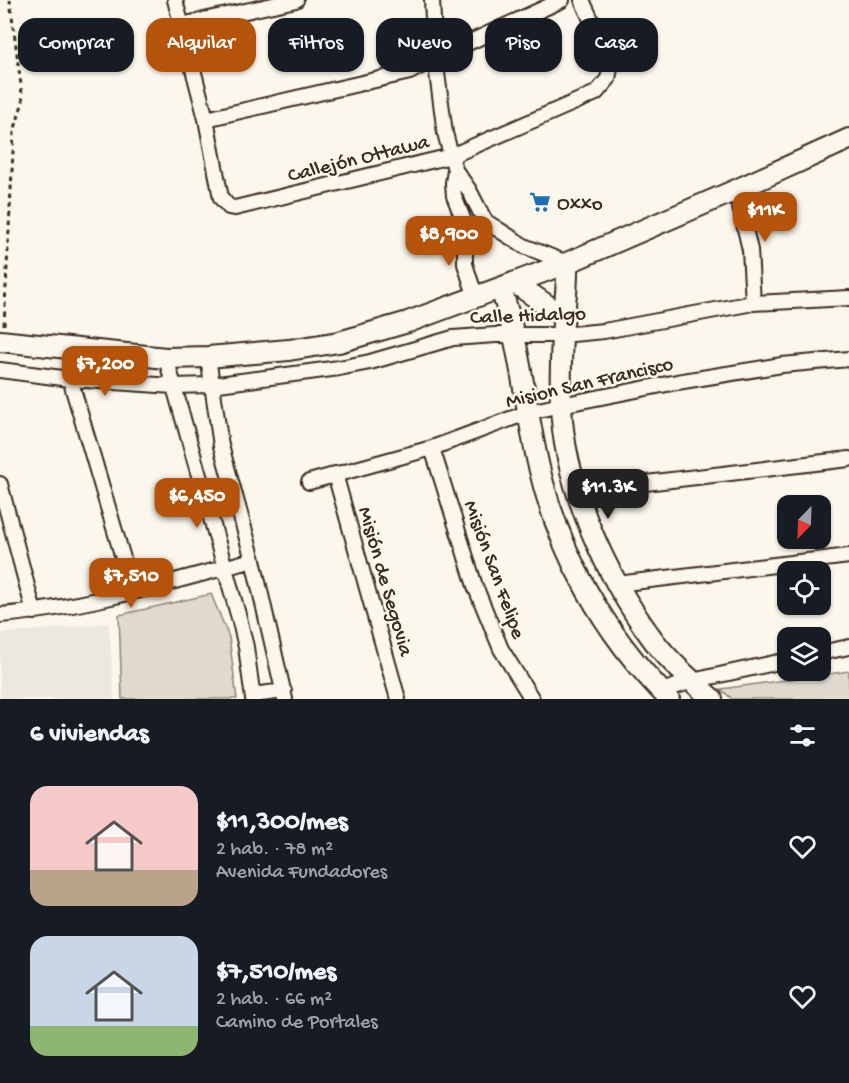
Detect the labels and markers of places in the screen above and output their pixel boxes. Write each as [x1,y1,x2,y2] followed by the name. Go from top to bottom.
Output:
[528,190,552,214] supermarket icon: Oxxo
[729,192,801,243] pin: $11K
[557,193,603,218] place label: Oxxo
[400,216,498,267] pin: $8,900
[56,346,154,397] pin: $7,200
[559,469,657,520] pin: $11.3K
[148,478,246,529] pin: $6,450
[82,558,180,609] pin: $7,510

